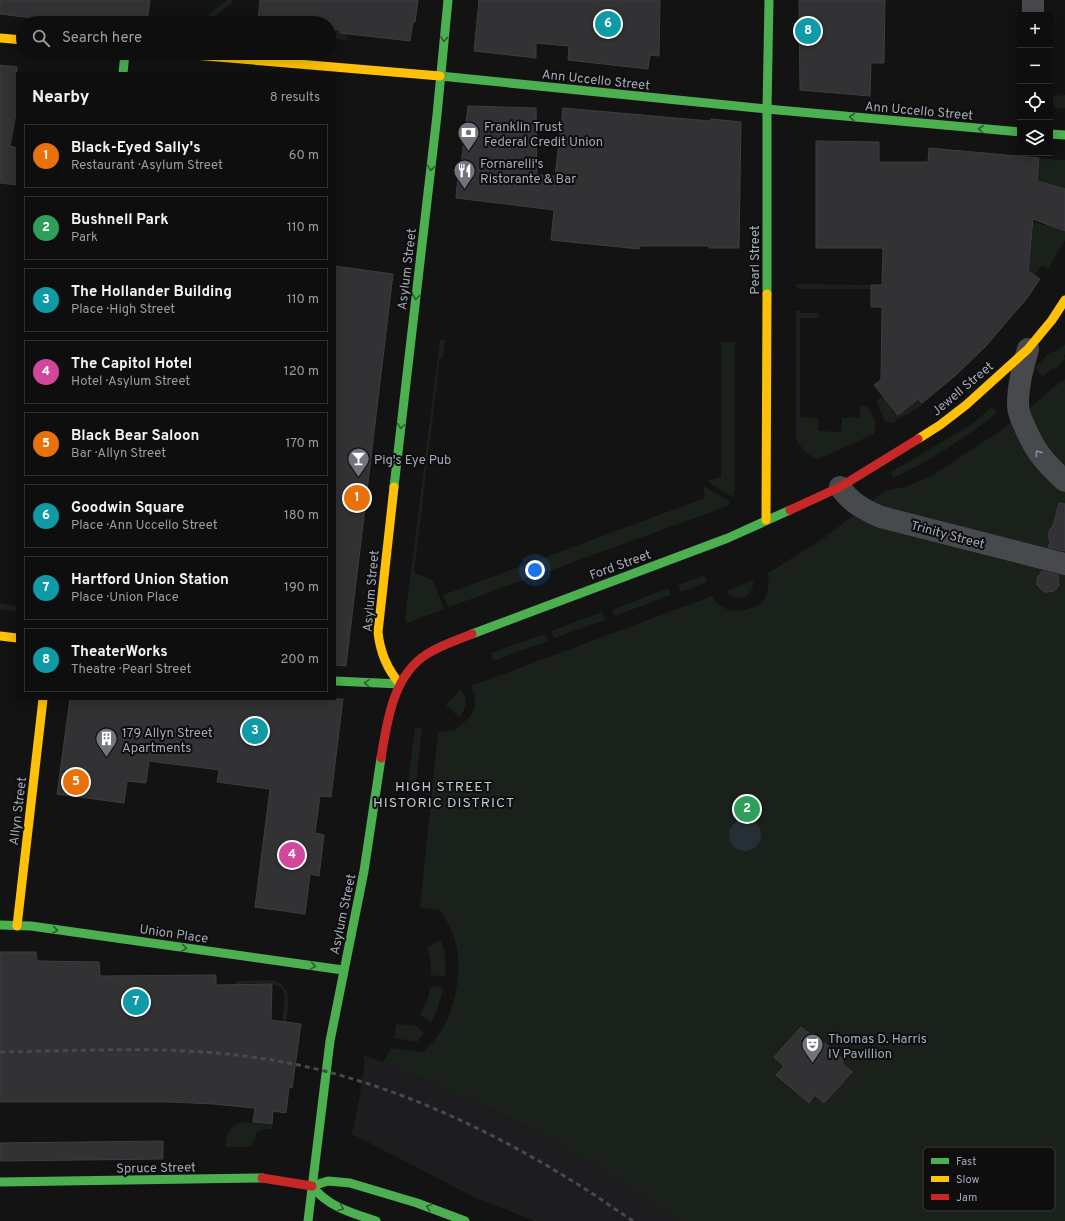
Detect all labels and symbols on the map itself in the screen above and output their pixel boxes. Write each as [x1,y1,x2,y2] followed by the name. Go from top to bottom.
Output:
[595,9,621,39] pin: 6
[795,16,821,46] pin: 8
[440,36,449,42] one-way arrow
[541,67,651,95] street label: Ann Uccello Street
[864,99,974,125] street label: Ann Uccello Street
[849,112,855,121] one-way arrow
[456,120,482,153] bank icon: Franklin Trust Federal Credit Union
[484,120,603,151] place label: Franklin Trust Federal Credit Union
[978,124,984,133] one-way arrow
[451,157,477,190] restaurant icon: Fornarelli's Ristorante & Bar
[480,157,576,188] place label: Fornarelli's Ristorante & Bar
[427,165,436,171] one-way arrow
[748,225,764,295] street label: Pearl Street
[395,227,421,311] street label: Asylum Street
[412,294,421,300] one-way arrow
[929,359,998,420] street label: Jewell Street
[397,423,406,429] one-way arrow
[346,446,372,479] bar icon: Pig's Eye Pub
[1035,450,1043,457] one-way arrow
[374,453,451,469] place label: Pig's Eye Pub
[344,483,370,513] pin: 1
[909,518,986,553] street label: Trinity Street
[588,547,654,584] street label: Ford Street
[360,549,384,633] street label: Asylum Street
[525,560,545,580] your location
[364,678,371,687] one-way arrow
[242,716,268,746] pin: 3
[93,726,119,759] building icon: 179 Allyn Street Apartments
[122,726,213,757] place label: 179 Allyn Street Apartments
[63,767,89,797] pin: 5
[7,776,31,846] street label: Allyn Street
[373,779,515,812] district label: HIGH STREET HISTORIC DISTRICT
[734,794,760,824] pin: 2
[279,840,305,870] pin: 4
[328,872,360,956] street label: Asylum Street
[138,922,209,948] street label: Union Place
[52,925,58,934] one-way arrow
[181,943,187,952] one-way arrow
[310,961,316,970] one-way arrow
[123,987,149,1017] pin: 7
[800,1032,826,1065] theatre icon: Thomas D. Harris IV Pavillion
[828,1032,927,1063] place label: Thomas D. Harris IV Pavillion
[923,1147,1055,1211] legend
[956,1155,976,1169] text: Fast
[116,1160,196,1178] street label: Spruce Street
[956,1173,979,1187] text: Slow
[956,1191,977,1205] text: Jam
[336,1203,344,1211] one-way arrow
[425,1203,432,1212] one-way arrow

